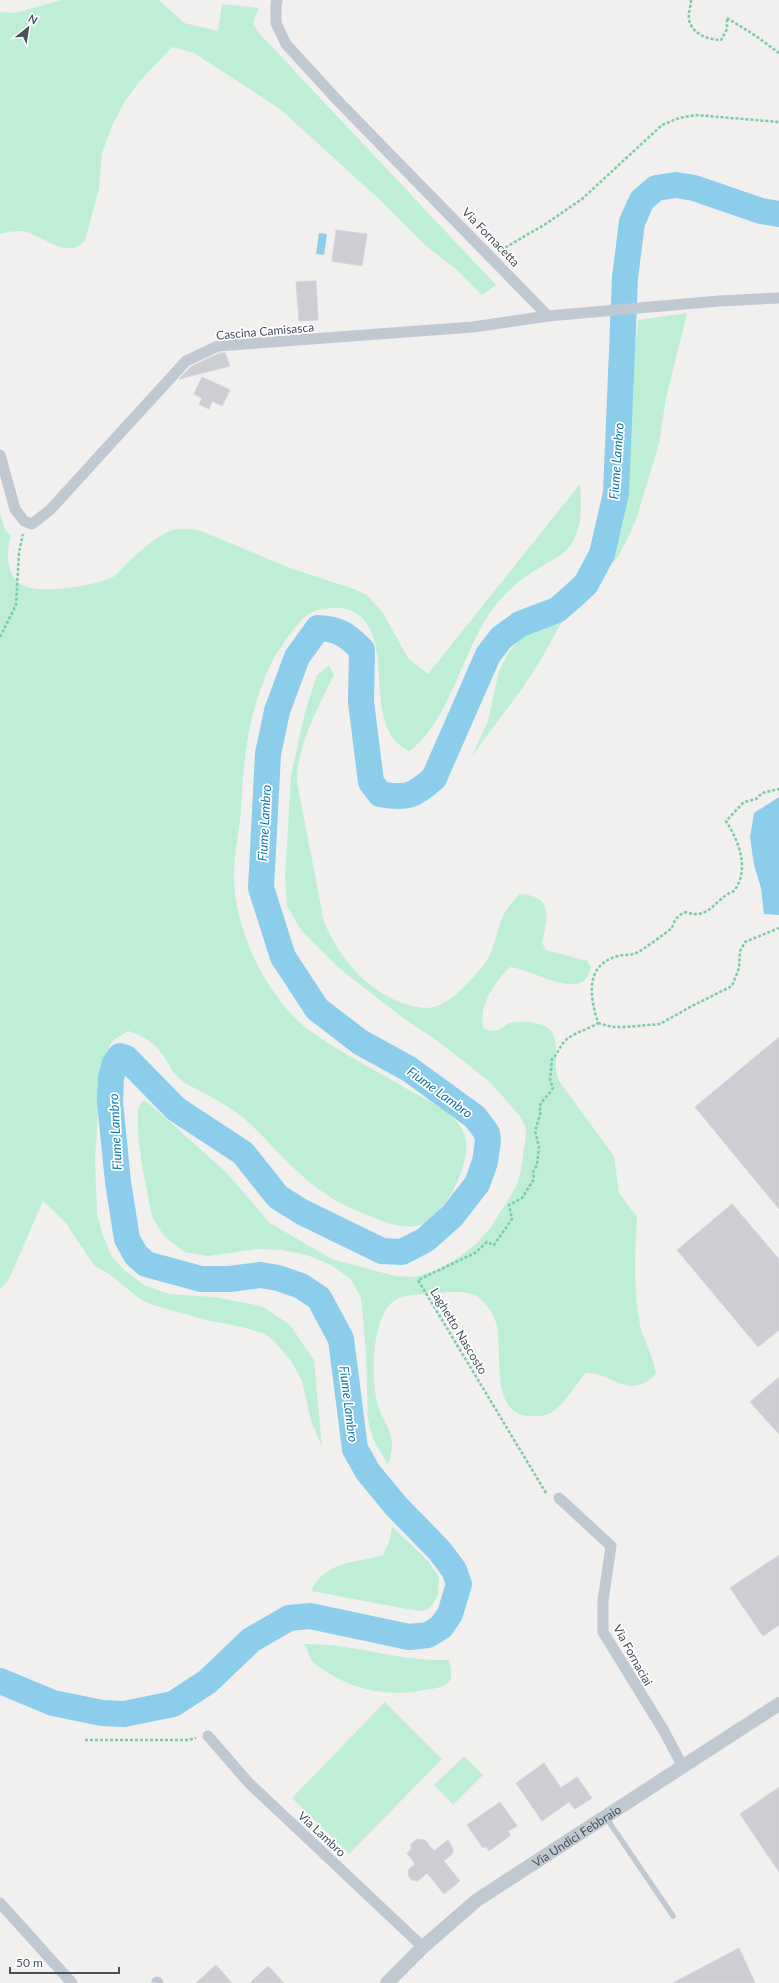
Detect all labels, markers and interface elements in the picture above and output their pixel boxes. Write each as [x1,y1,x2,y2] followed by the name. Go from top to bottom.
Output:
[8,8,48,48] north arrow
[26,11,40,27] text: N
[459,204,523,270] street label: Via Fornacetta
[215,319,315,343] street label: Cascina Camisasca
[605,422,627,500] water label: Fiume Lambro
[254,784,274,862] water label: Fiume Lambro
[404,1063,476,1121] water label: Fiume Lambro
[105,1093,125,1171] water label: Fiume Lambro
[427,1285,491,1377] street label: Laghetto Nascosto
[336,1365,362,1443] water label: Fiume Lambro
[610,1622,656,1688] street label: Via Fornaciai
[529,1801,624,1870] street label: Via Undici Febbraio
[295,1808,349,1860] street label: Via Lambro
[10,1949,119,1975] scale bar
[16,1955,43,1970] text: 50 m

